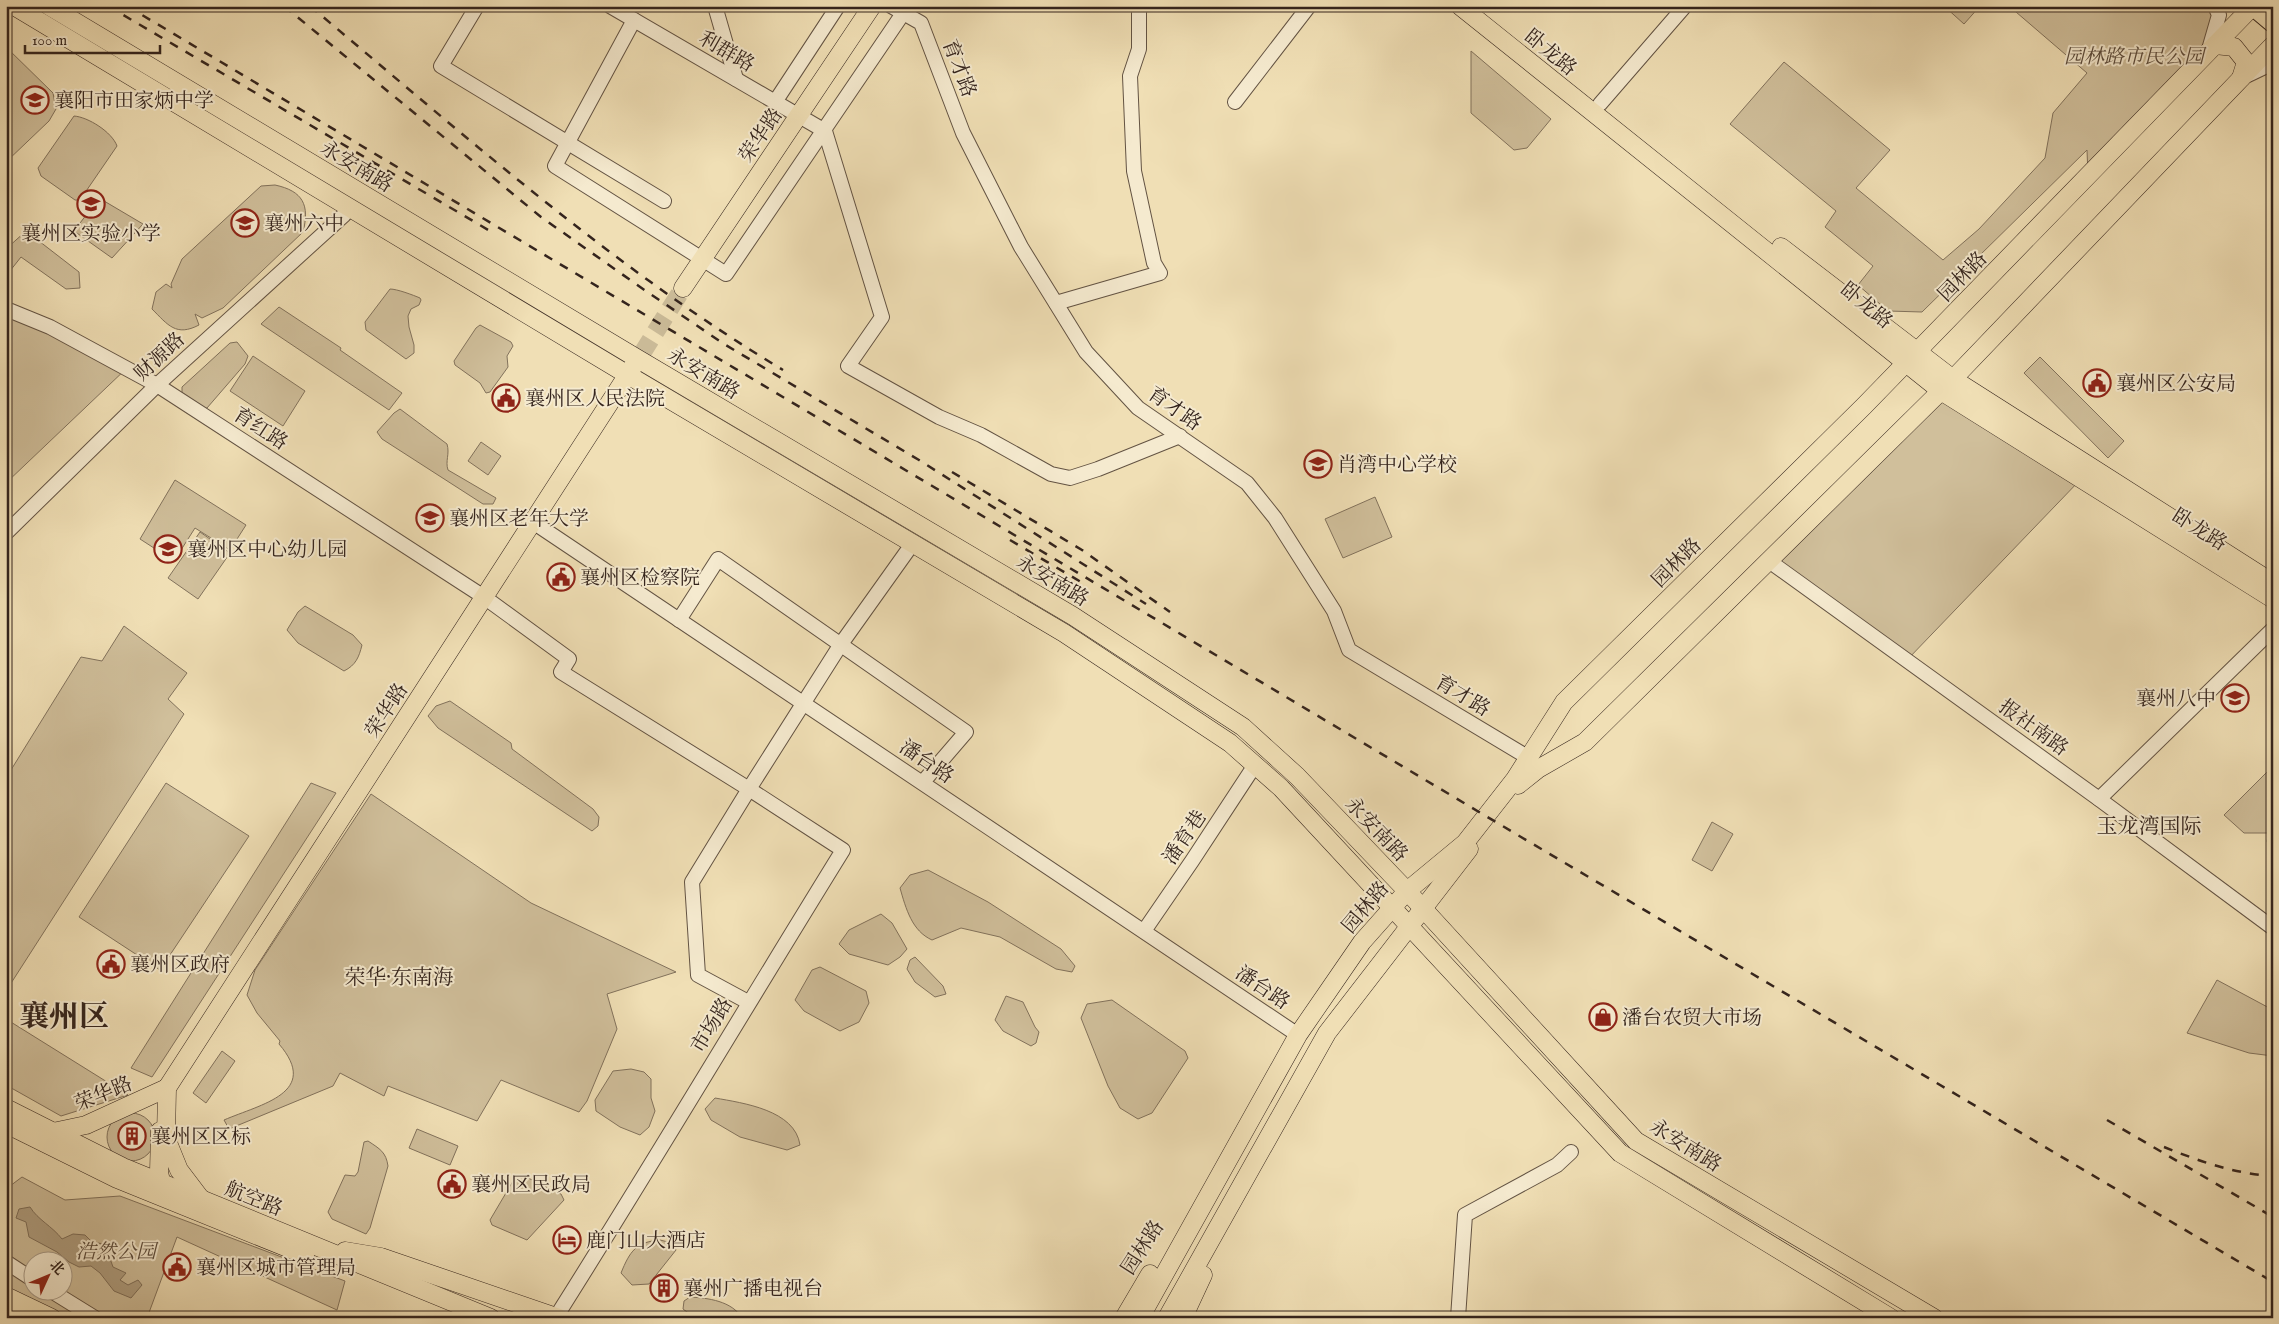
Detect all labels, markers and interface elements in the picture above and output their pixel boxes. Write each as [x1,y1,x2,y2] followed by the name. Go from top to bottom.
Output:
[25,22,160,54] scale bar
[1519,25,1581,82] street label: 卧龙路
[694,26,758,78] street label: 利群路
[32,31,68,50] text: 100 m
[936,36,981,101] street label: 育才路
[2064,45,2207,70] park label: 园林路市民公园
[20,85,50,115] school or university icon: 襄阳市田家炳中学
[54,89,214,114] place label: 襄阳市田家炳中学
[734,104,788,168] street label: 荣华路
[316,136,397,199] street label: 永安南路
[76,189,106,219] school or university icon: 襄州区实验小学
[230,208,260,238] school or university icon: 襄州六中
[264,212,344,237] place label: 襄州六中
[21,222,161,247] place label: 襄州区实验小学
[1933,247,1993,307] street label: 园林路
[1835,278,1897,335] street label: 卧龙路
[130,327,190,387] street label: 财源路
[663,343,744,406] street label: 永安南路
[2082,368,2112,398] public building icon: 襄州区公安局
[2116,372,2236,397] place label: 襄州区公安局
[1142,382,1206,437] street label: 育才路
[491,383,521,413] public building icon: 襄州区人民法院
[525,387,665,412] place label: 襄州区人民法院
[228,402,292,456] street label: 育红路
[1303,449,1333,479] school or university icon: 肖湾中心学校
[1337,453,1457,478] place label: 肖湾中心学校
[415,503,445,533] school or university icon: 襄州区老年大学
[2167,504,2231,557] street label: 卧龙路
[449,507,589,532] place label: 襄州区老年大学
[1647,533,1707,593] street label: 园林路
[153,534,183,564] school or university icon: 襄州区中心幼儿园
[187,538,347,563] place label: 襄州区中心幼儿园
[1012,550,1093,613] street label: 永安南路
[546,562,576,592] public building icon: 襄州区检察院
[580,566,700,591] place label: 襄州区检察院
[1430,670,1494,722] street label: 育才路
[360,679,414,743] street label: 荣华路
[2220,683,2250,713] school or university icon: 襄州八中
[2136,687,2216,712] place label: 襄州八中
[1993,695,2073,762] street label: 报社南路
[894,735,958,789] street label: 潘台路
[1339,793,1413,867] street label: 永安南路
[1158,806,1212,870] street label: 潘育巷
[2097,814,2202,841] district label: 玉龙湾国际
[1337,877,1395,939] street label: 园林路
[96,949,126,979] public building icon: 襄州区政府
[130,953,230,978] place label: 襄州区政府
[1230,961,1294,1015] street label: 潘台路
[344,965,454,992] district label: 荣华·东南海
[686,994,738,1058] street label: 市场路
[19,999,109,1037] district label: 襄州区
[1588,1002,1618,1032] shop icon: 潘台农贸大市场
[1622,1006,1762,1031] place label: 潘台农贸大市场
[71,1072,136,1117] street label: 荣华路
[1645,1114,1726,1178] street label: 永安南路
[117,1121,147,1151] building icon: 襄州区区标
[151,1125,251,1150] place label: 襄州区区标
[437,1169,467,1199] public building icon: 襄州区民政局
[471,1173,591,1198] place label: 襄州区民政局
[221,1177,286,1222] street label: 航空路
[1116,1216,1170,1280] street label: 园林路
[552,1225,582,1255] hotel icon: 鹿门山大酒店
[586,1229,706,1254] place label: 鹿门山大酒店
[76,1240,159,1265] park label: 浩然公园
[22,1252,72,1302] north arrow
[162,1252,192,1282] public building icon: 襄州区城市管理局
[45,1256,68,1279] text: 北
[196,1256,356,1281] place label: 襄州区城市管理局
[649,1273,679,1303] building icon: 襄州广播电视台
[683,1277,823,1302] place label: 襄州广播电视台

